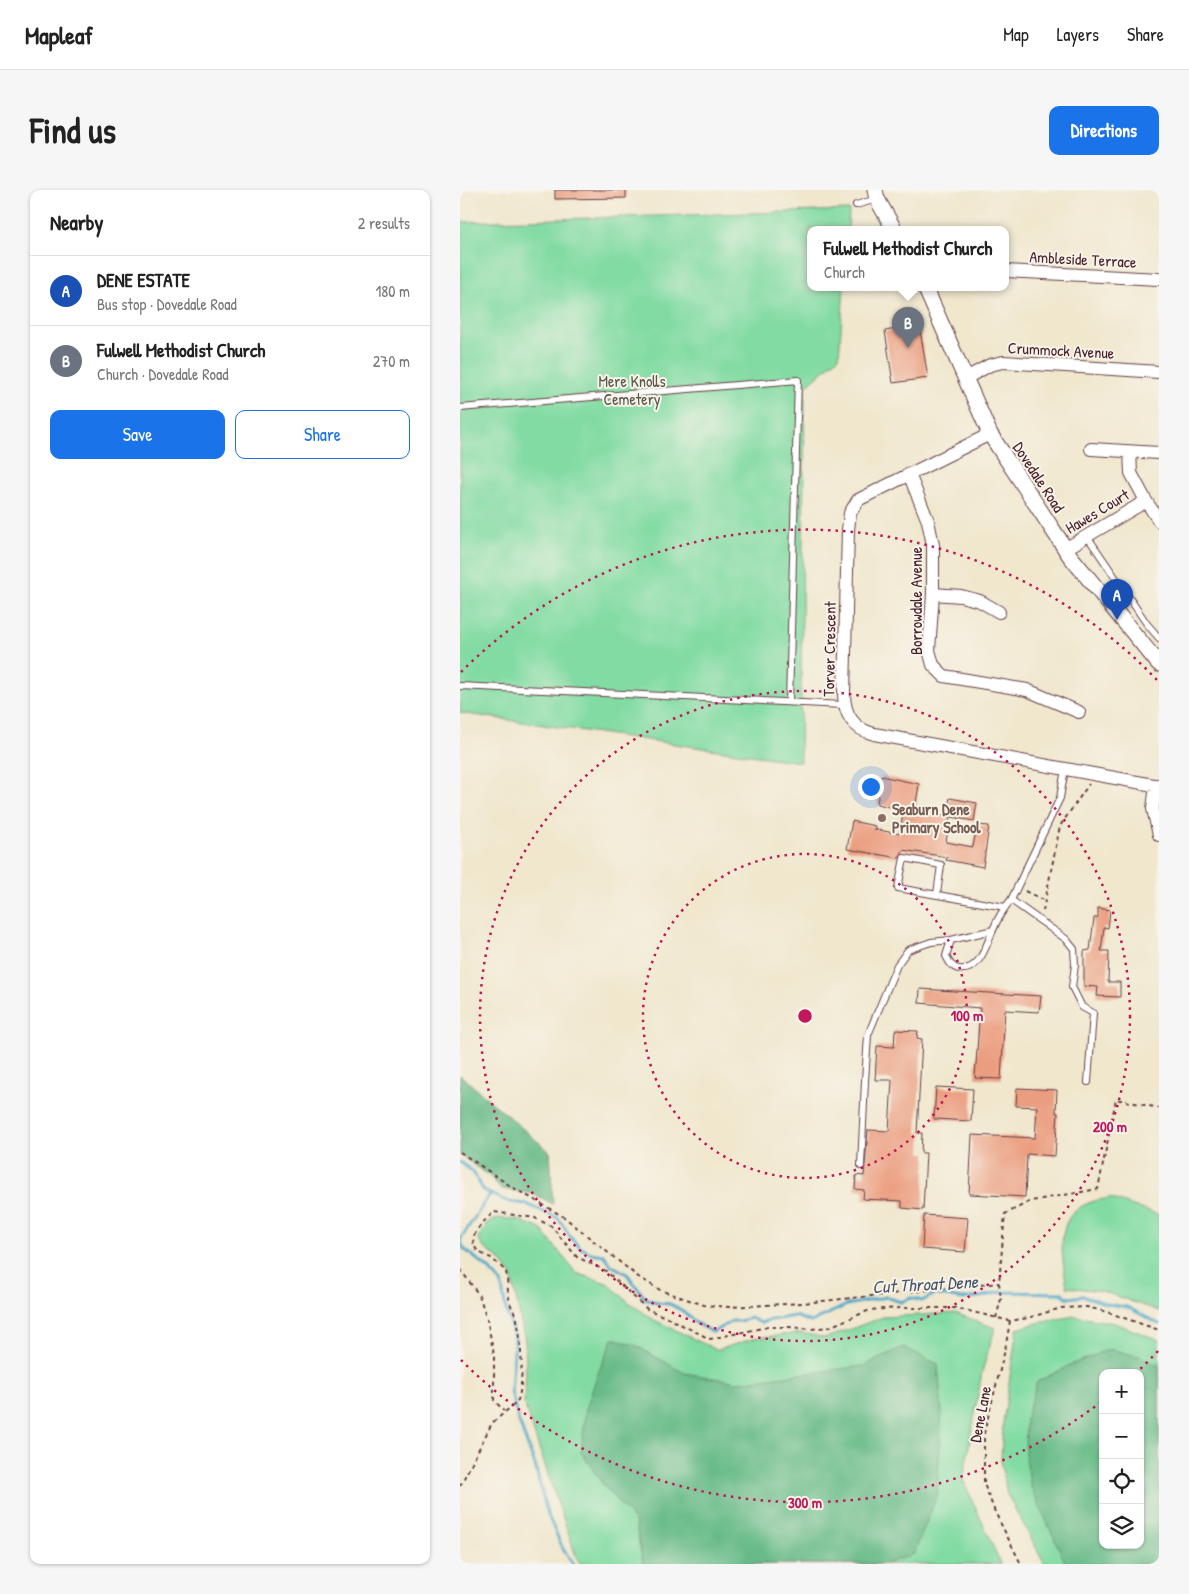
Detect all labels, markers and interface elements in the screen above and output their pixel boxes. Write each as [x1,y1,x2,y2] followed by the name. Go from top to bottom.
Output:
[25,19,93,51] text: Mapleaf
[1003,22,1029,47] text: Map
[1057,22,1099,47] text: Layers
[1127,22,1164,47] text: Share
[1049,106,1159,155] button: Directions
[30,107,116,154] text: Find us
[50,208,103,237] text: Nearby
[358,212,410,234] text: 2 results
[807,226,1009,291] popup
[824,235,992,261] text: Fulwell Methodist Church
[1029,245,1138,273] street label: Ambleside Terrace
[824,261,865,283] text: Church
[97,267,190,293] text: DENE ESTATE
[62,280,70,302] text: A
[376,280,410,302] text: 180 m
[97,293,237,315] text: Bus stop · Dovedale Road
[892,307,924,348] pin: B
[1007,336,1115,364] street label: Crummock Avenue
[97,337,265,363] text: Fulwell Methodist Church
[62,350,70,372] text: B
[373,350,410,372] text: 270 m
[97,363,228,385] text: Church · Dovedale Road
[598,370,666,410] park label: Mere Knolls Cemetery
[50,410,225,459] button: Save
[235,410,410,459] button: Share
[1008,438,1070,516] street label: Dovedale Road
[1061,483,1133,539] street label: Hawes Court
[905,546,927,655] street label: Borrowdale Avenue
[1101,579,1133,620] pin: A
[817,601,841,697] street label: Torver Crescent
[858,774,884,800] your location
[892,798,981,839] place label: Seaburn Dene Primary School
[876,812,888,824] marker: Seaburn Dene Primary School
[951,1005,983,1026] text: 100 m
[796,1007,814,1025] centre of rings
[1093,1116,1127,1137] text: 200 m
[871,1269,979,1299] water label: Cut Throat Dene
[1099,1369,1144,1549] map controls
[1099,1369,1144,1414] button: +
[964,1383,996,1444] street label: Dene Lane
[1099,1414,1144,1459] button: −
[1099,1459,1144,1504] button: locate
[788,1492,822,1513] text: 300 m
[1099,1504,1144,1549] button: layers

